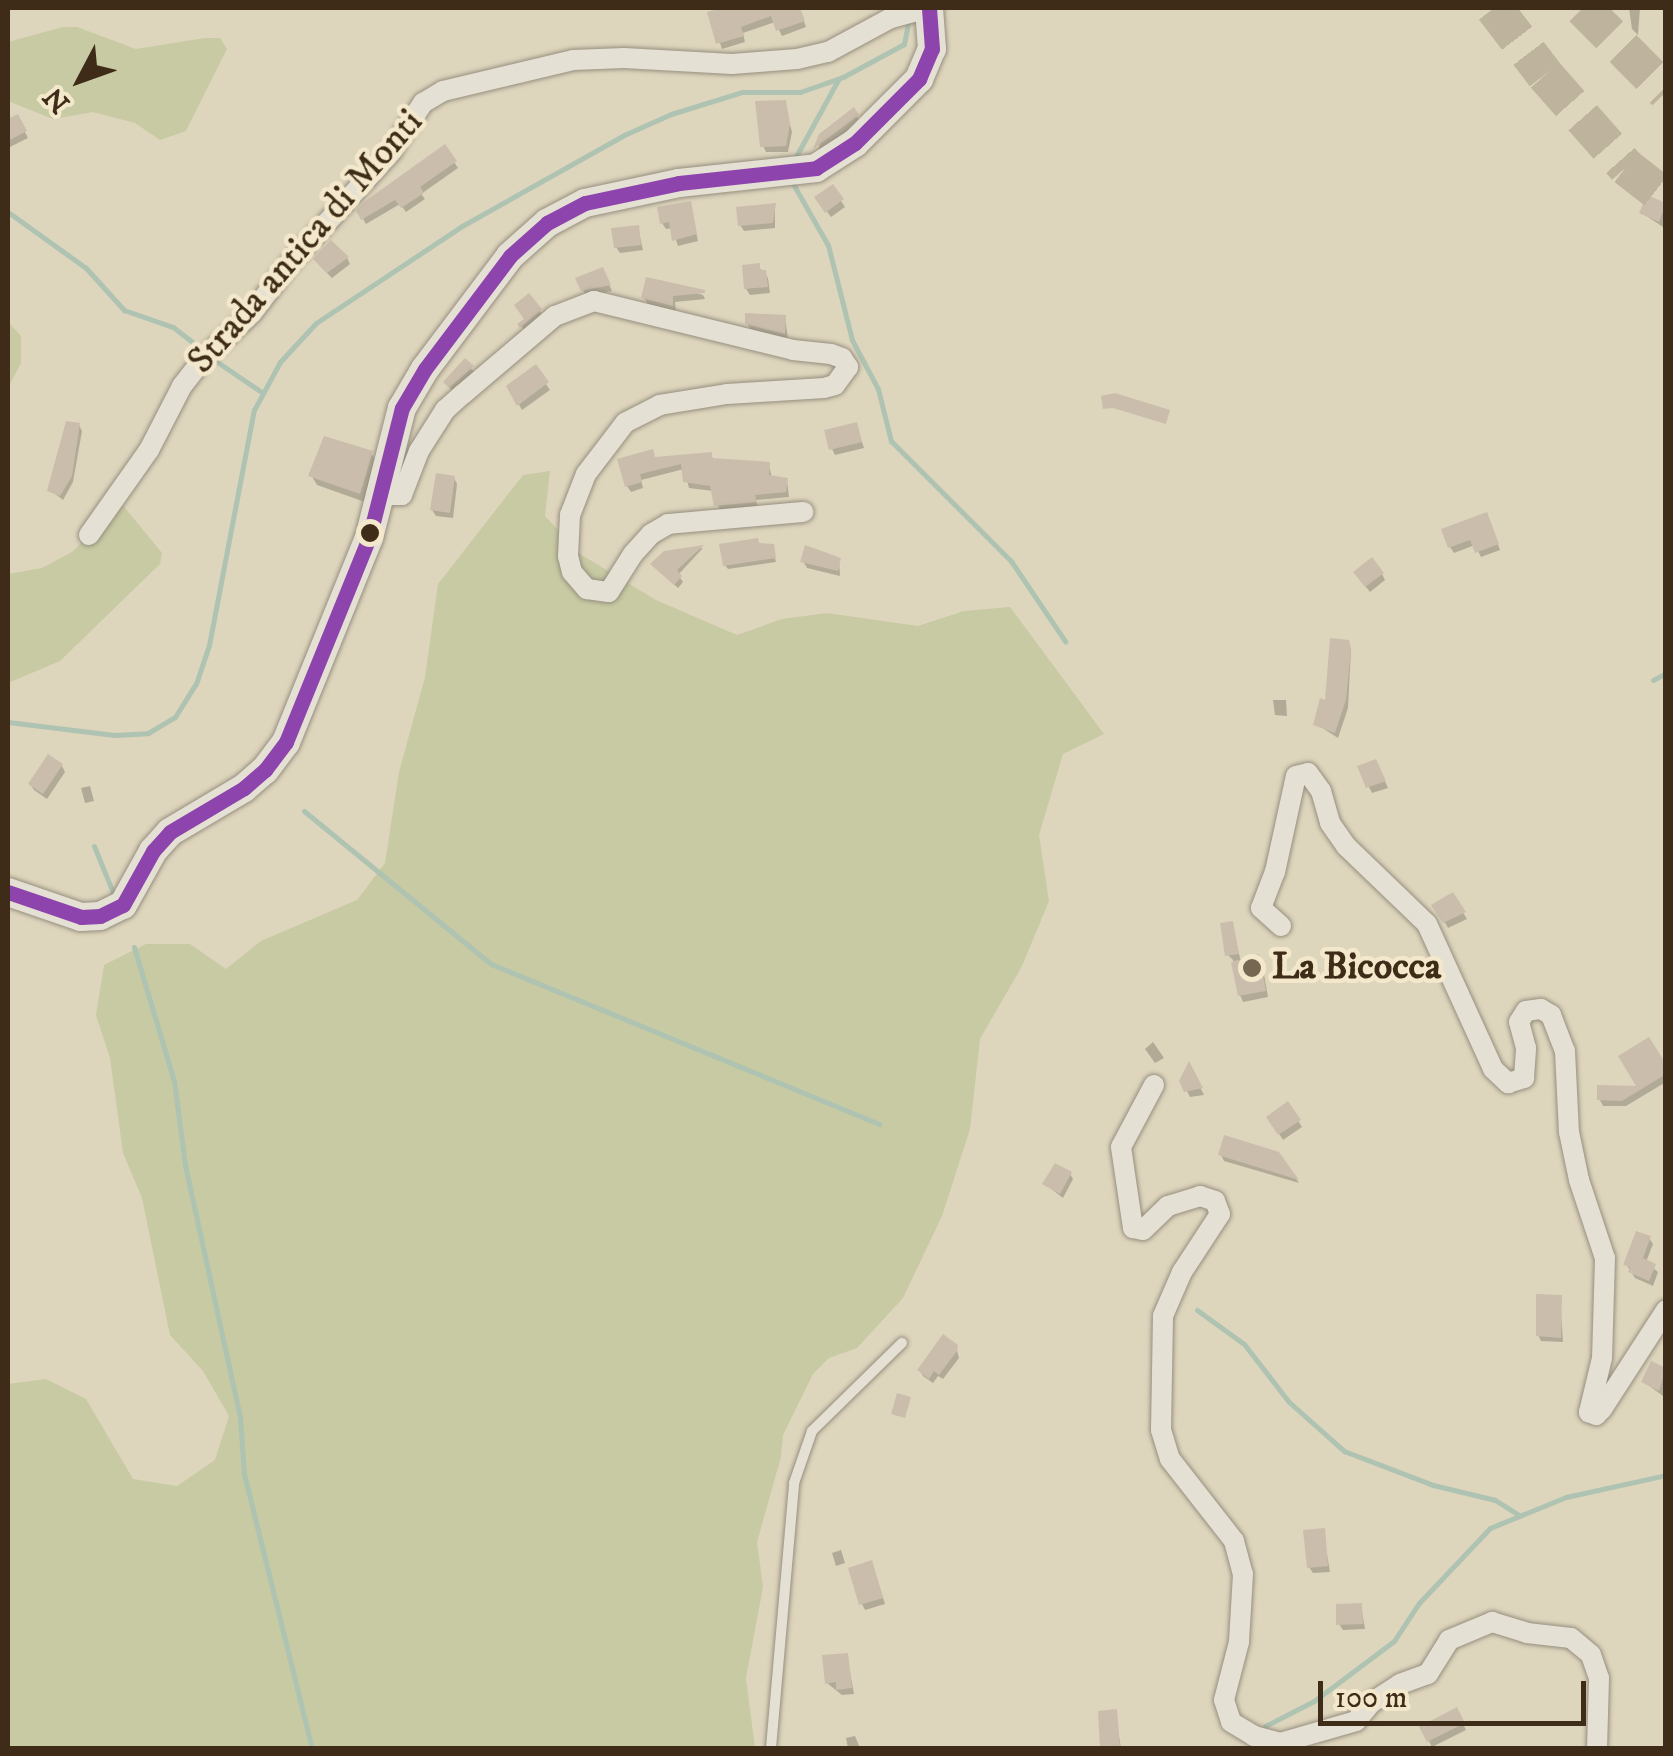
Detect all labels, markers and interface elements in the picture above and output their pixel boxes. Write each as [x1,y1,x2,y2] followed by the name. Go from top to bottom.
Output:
[30,30,130,130] north arrow
[36,80,78,120] text: N
[179,101,433,383] street label: Strada antica di Monti
[360,523,380,543] unlabelled marker
[1272,945,1441,991] place label: La Bicocca
[1241,957,1263,979] marker: La Bicocca
[1323,1661,1590,1723] scale bar
[1335,1680,1407,1717] text: 100 m

